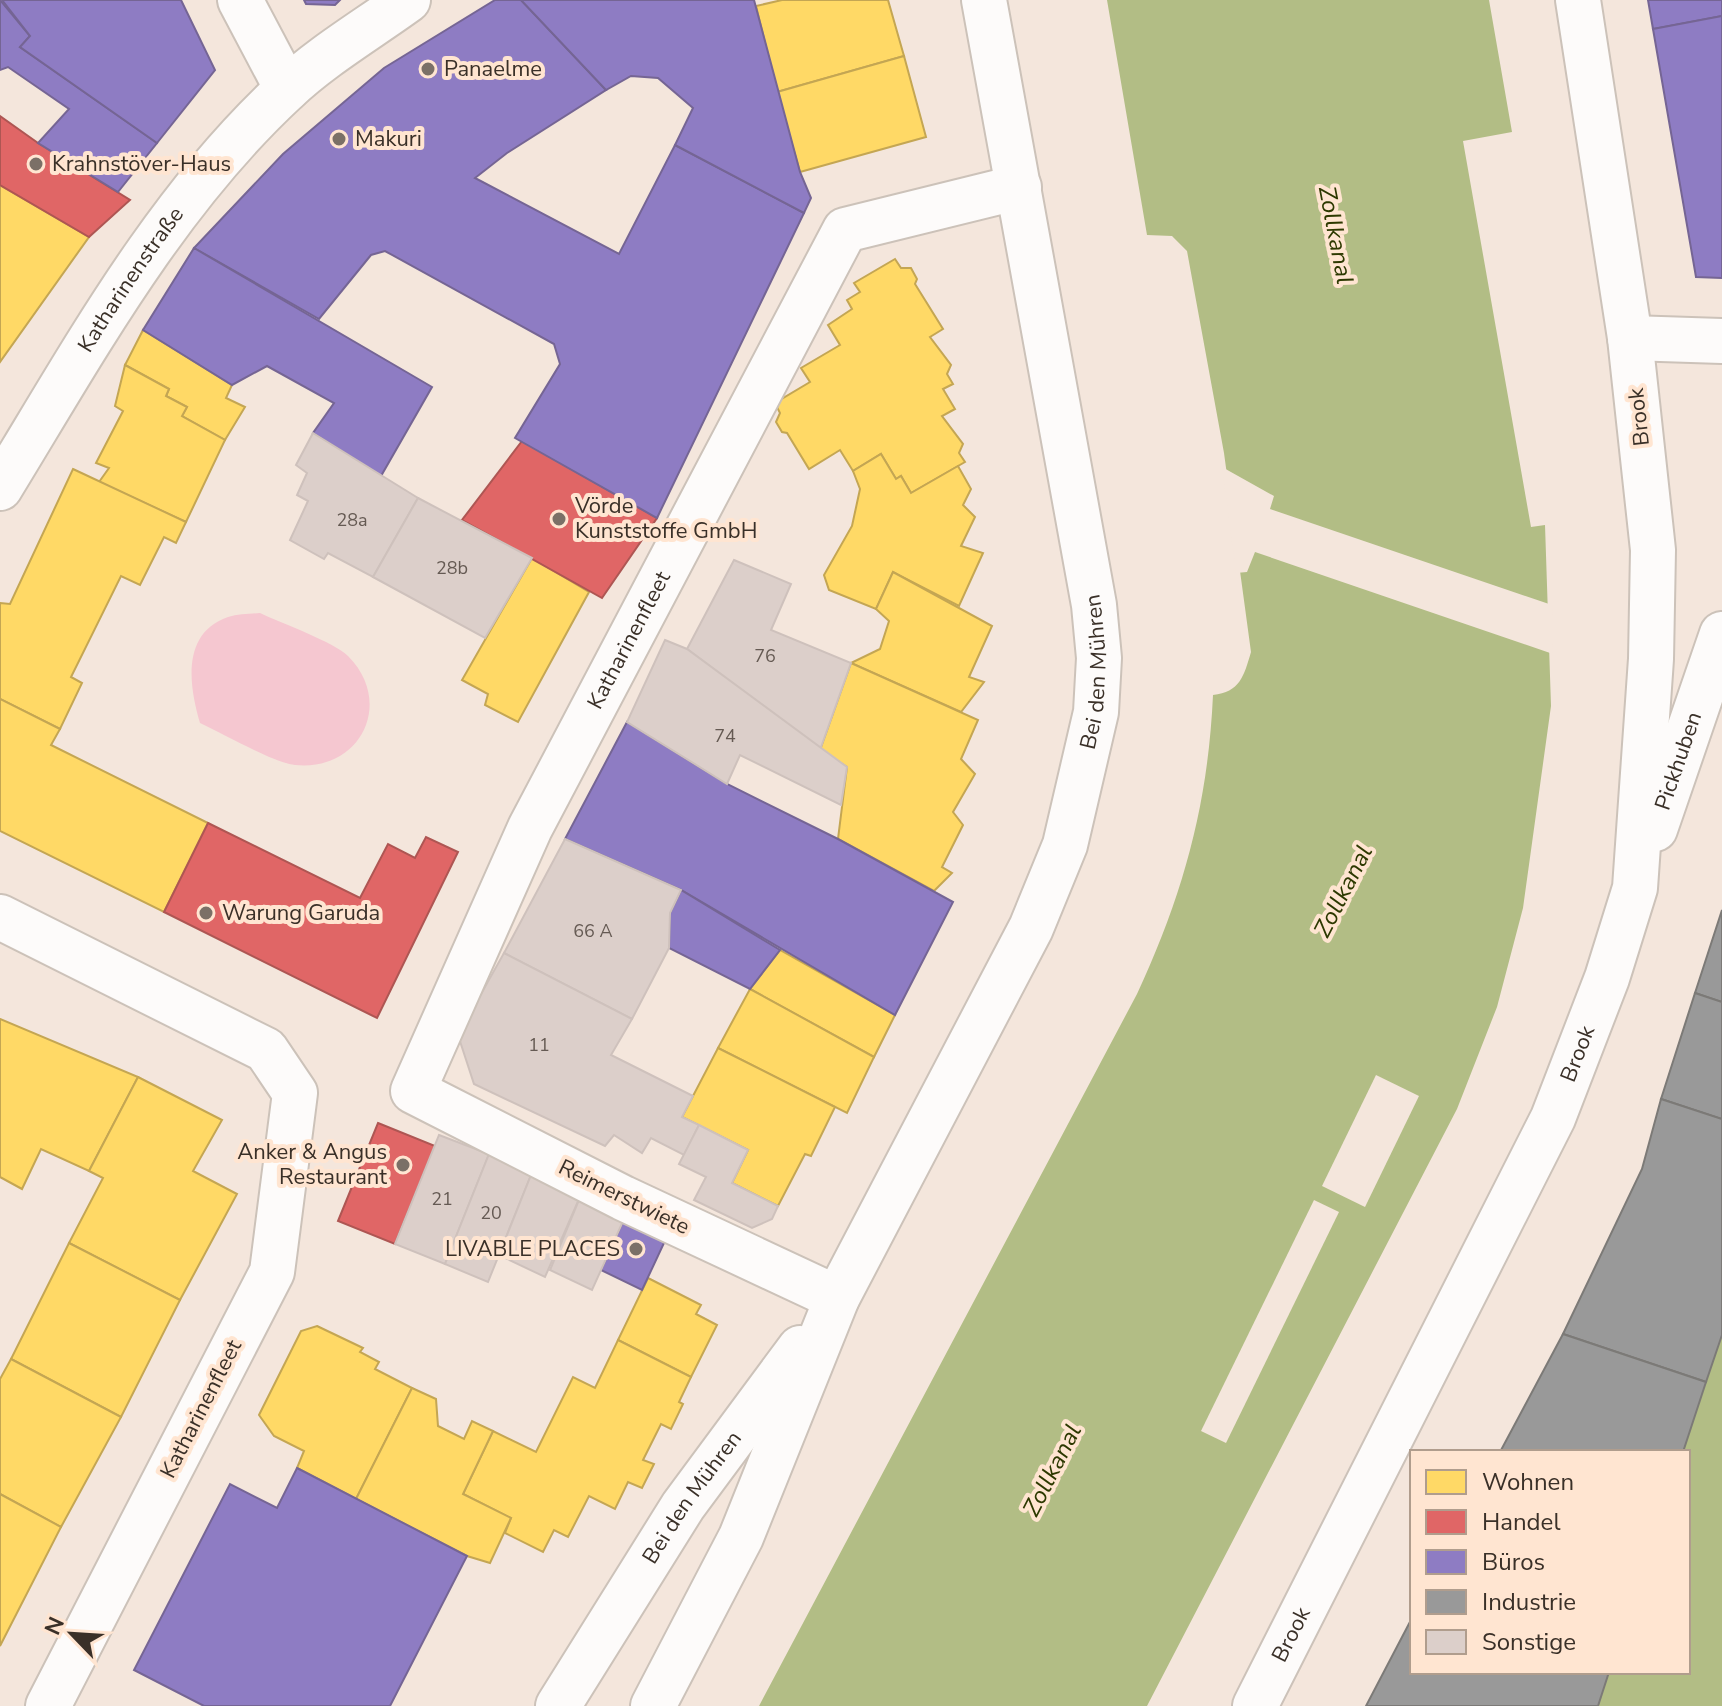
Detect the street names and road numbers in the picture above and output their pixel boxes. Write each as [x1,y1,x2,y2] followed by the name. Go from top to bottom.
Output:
[71,201,191,358] street label: Katharinenstraße
[1621,386,1657,447] street label: Brook
[580,566,678,714] street label: Katharinenfleet
[1073,592,1114,752] street label: Bei den Mühren
[1648,708,1709,814] street label: Pickhuben
[1553,1020,1603,1086] street label: Brook
[553,1152,695,1242] street label: Reimerstwiete
[153,1334,249,1483] street label: Katharinenfleet
[635,1425,749,1570] street label: Bei den Mühren
[1265,1601,1318,1667] street label: Brook

